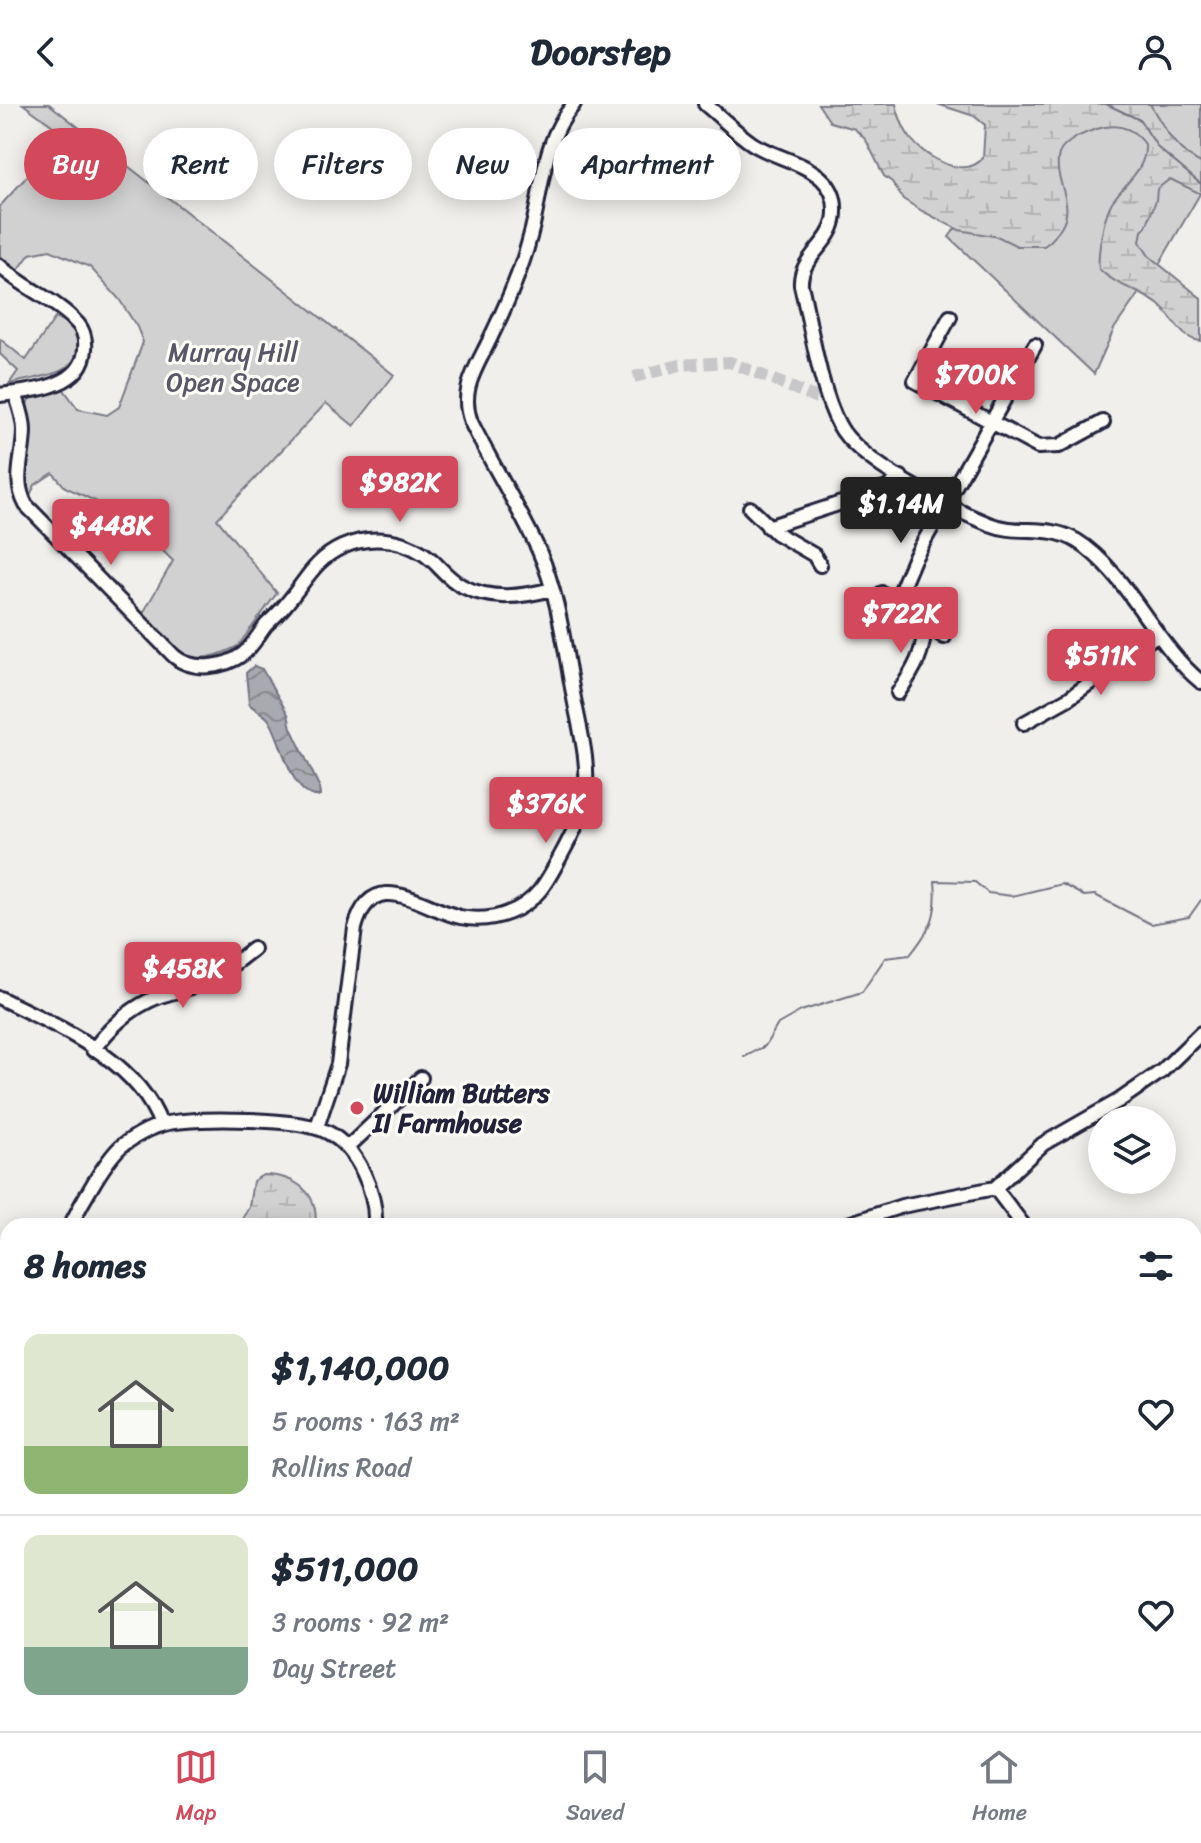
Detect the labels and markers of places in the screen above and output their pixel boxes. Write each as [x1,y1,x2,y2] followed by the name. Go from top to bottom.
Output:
[920,348,1032,416] pin: $700K
[344,456,456,524] pin: $982K
[836,477,966,545] pin: $1.14M
[55,499,167,567] pin: $448K
[845,587,957,655] pin: $722K
[1045,629,1157,697] pin: $511K
[490,777,602,845] pin: $376K
[127,942,239,1010] pin: $458K
[371,1070,551,1146] place label: William Butters II Farmhouse
[348,1099,366,1117] marker: William Butters II Farmhouse

